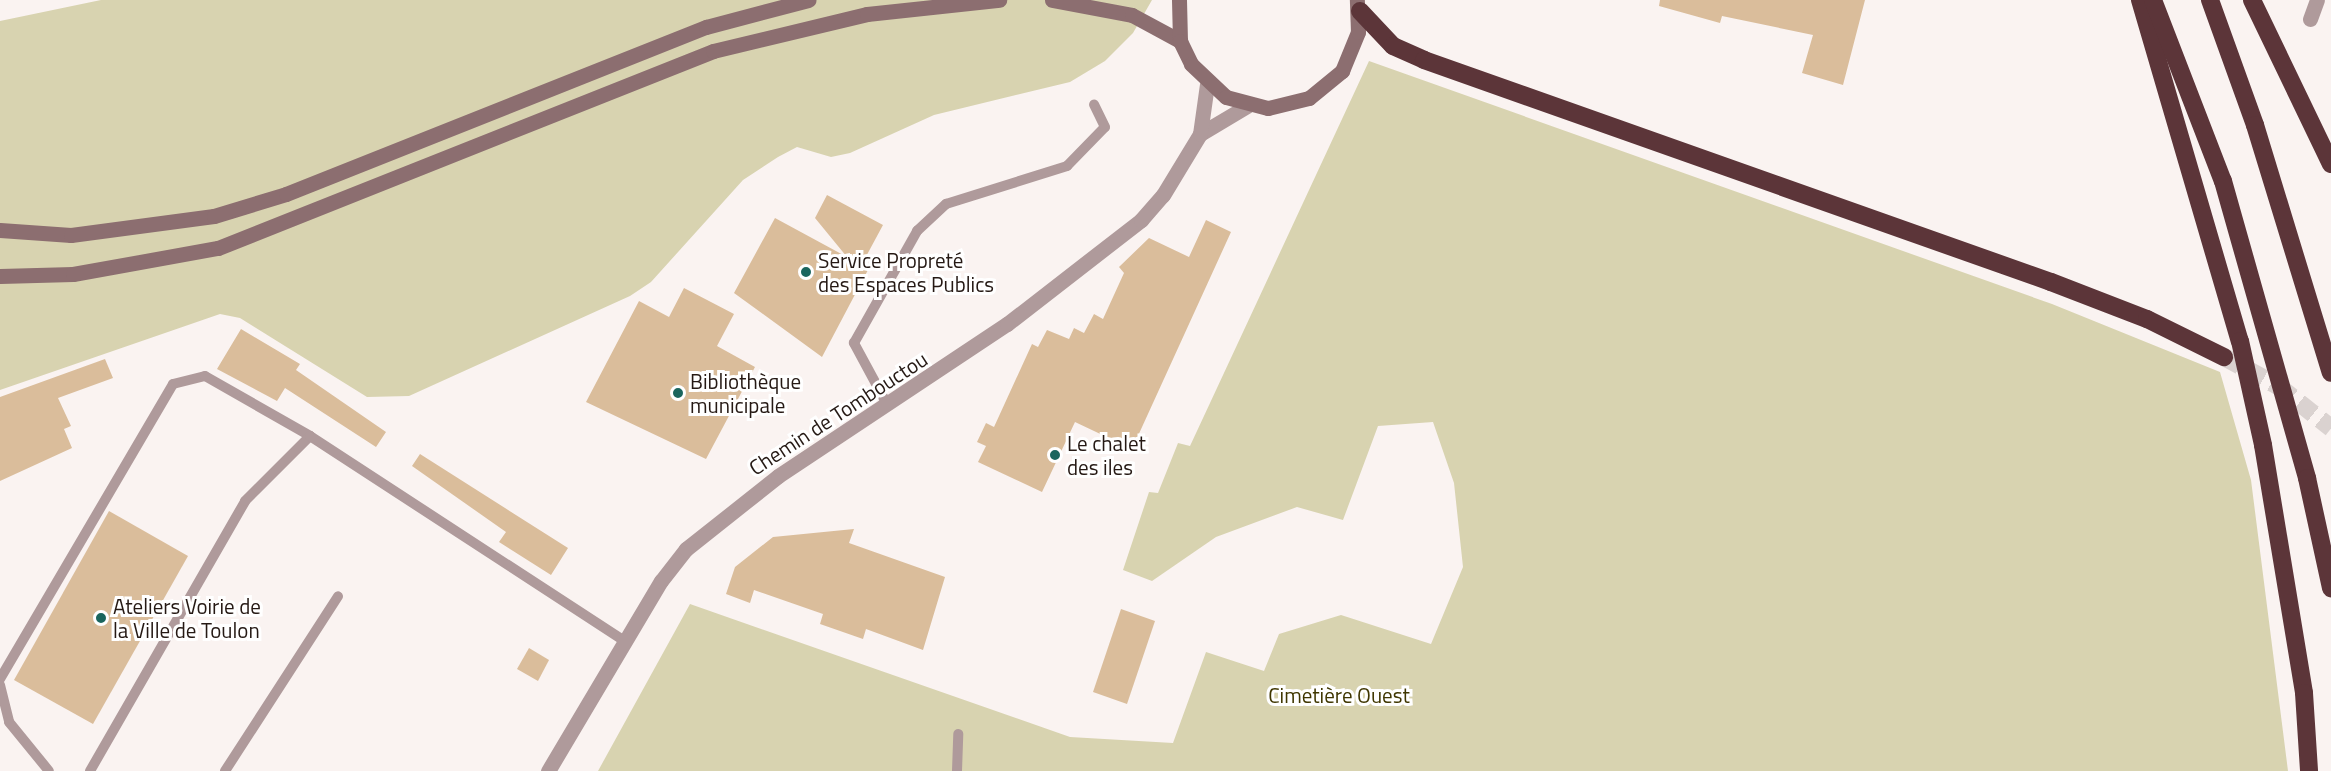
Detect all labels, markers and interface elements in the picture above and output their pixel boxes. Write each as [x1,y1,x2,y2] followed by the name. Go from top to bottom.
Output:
[818,247,994,297] place label: Service Propreté des Espaces Publics
[799,265,813,279] marker: Service Propreté des Espaces Publics
[744,346,932,480] street label: Chemin de Tombouctou
[690,368,801,418] place label: Bibliothèque municipale
[671,386,685,400] marker: Bibliothèque municipale
[1067,430,1146,480] place label: Le chalet des iles
[1048,448,1062,462] marker: Le chalet des iles
[113,593,261,643] place label: Ateliers Voirie de la Ville de Toulon
[94,611,108,625] marker: Ateliers Voirie de la Ville de Toulon
[1268,682,1410,708] park label: Cimetière Ouest

